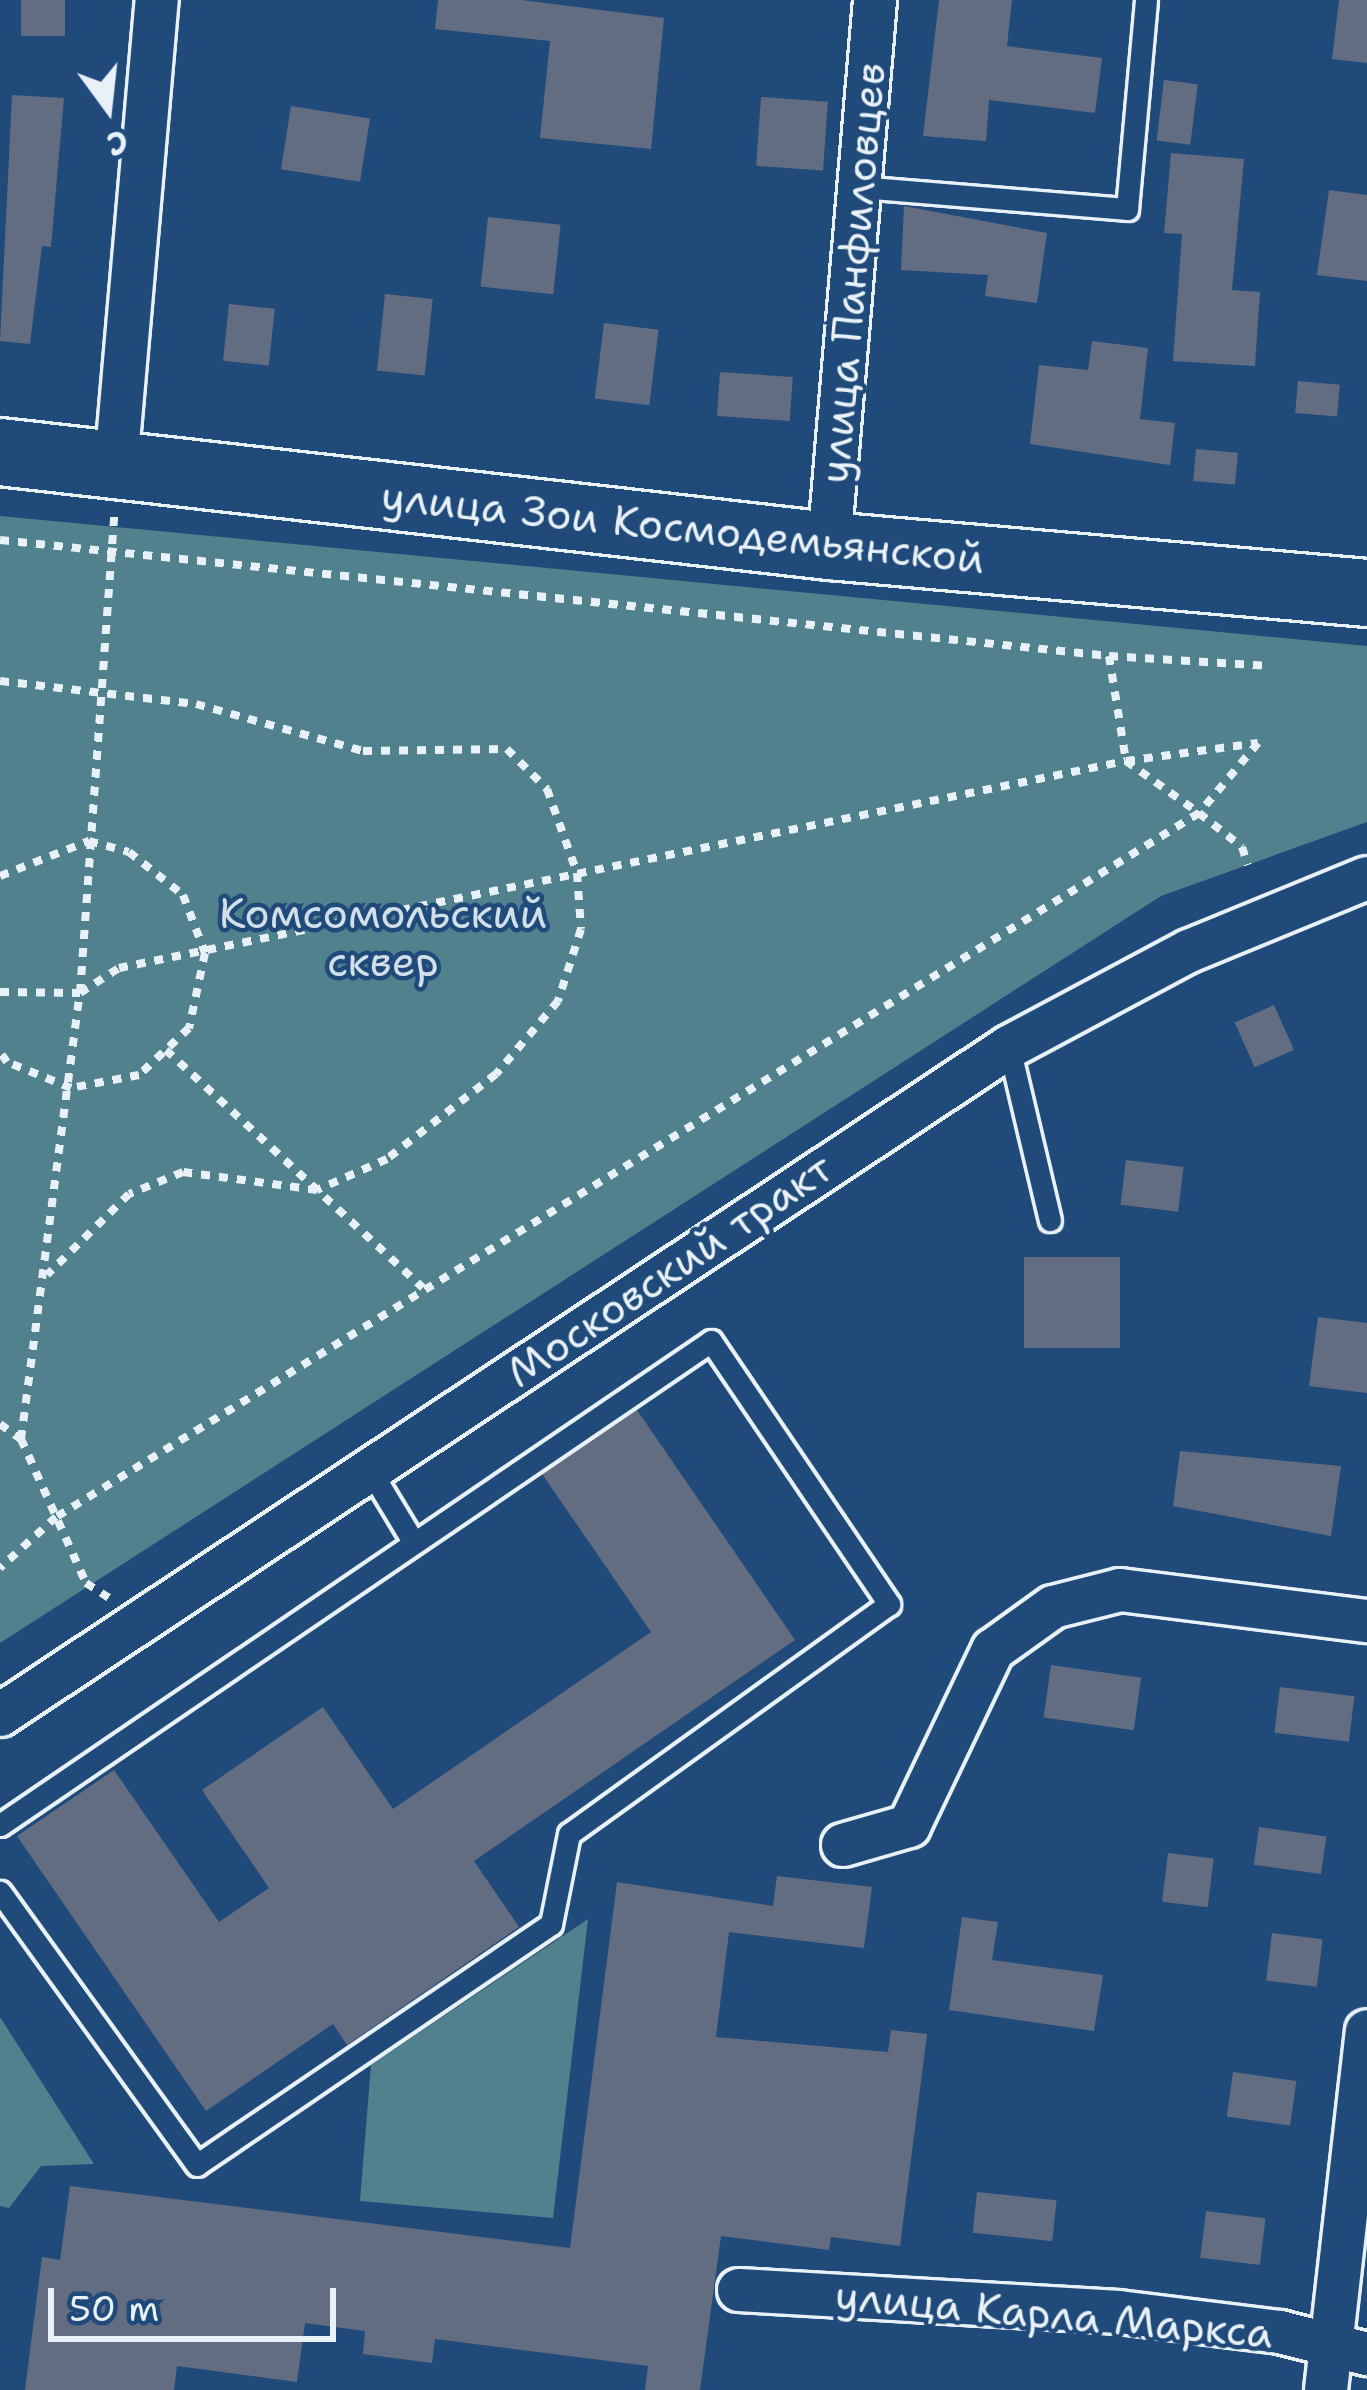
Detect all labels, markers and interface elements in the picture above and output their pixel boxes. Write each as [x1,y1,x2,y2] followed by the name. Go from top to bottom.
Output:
[48,48,168,168] north arrow
[809,61,895,485] street label: улица Панфиловцев
[102,119,133,168] text: С
[379,470,987,584] street label: улица Зои Космодемьянской
[219,888,547,986] park label: Комсомольский сквер
[497,1142,841,1398] street label: Московский тракт
[54,2264,342,2338] scale bar
[833,2270,1275,2358] street label: улица Карла Маркса
[69,2284,159,2333] text: 50 m

